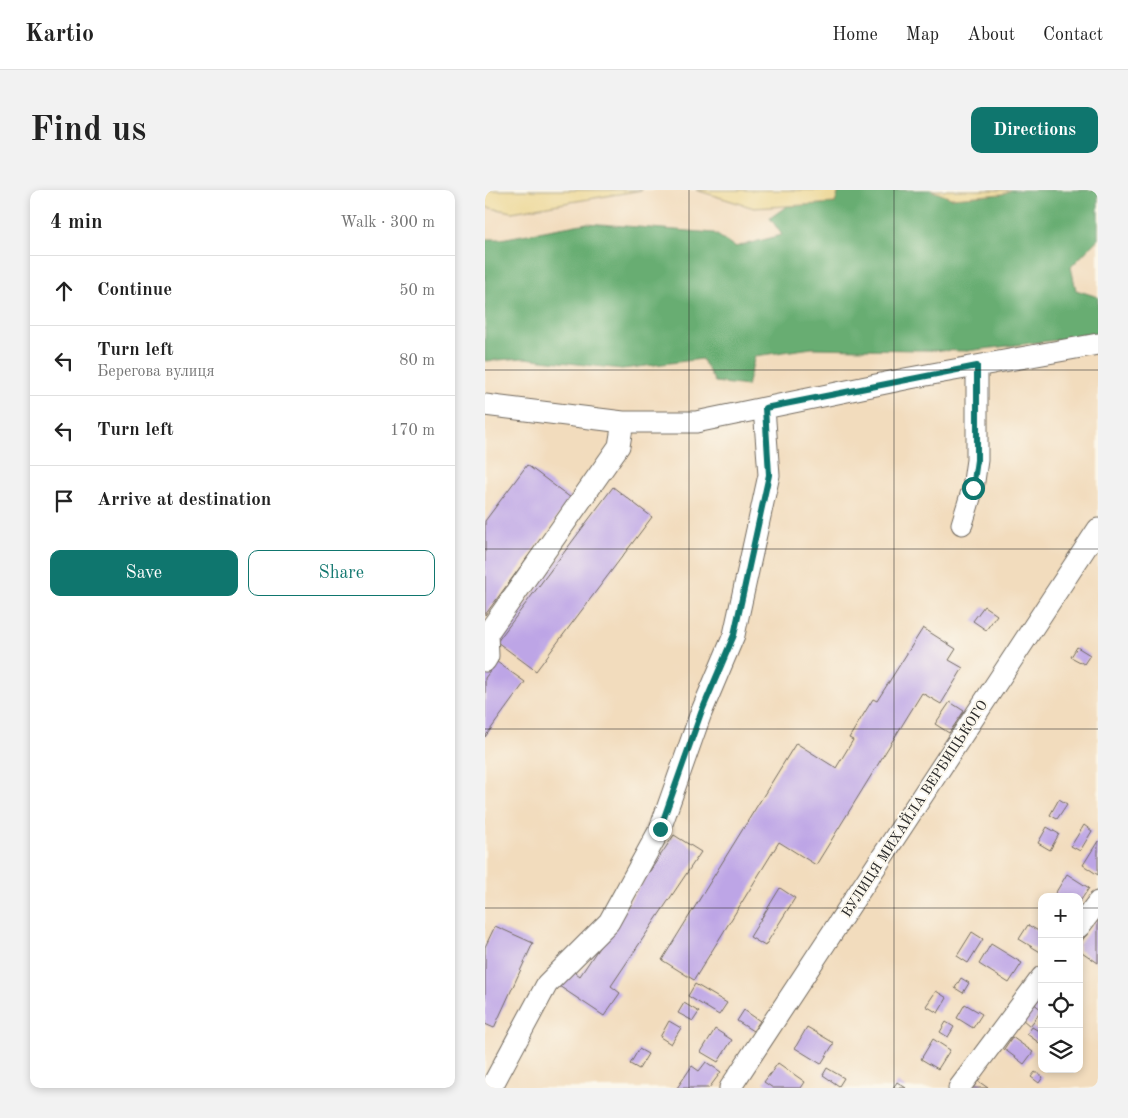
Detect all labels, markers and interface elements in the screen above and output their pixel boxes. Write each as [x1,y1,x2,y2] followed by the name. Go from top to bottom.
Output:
[25,23,94,47] text: Kartio
[832,26,878,44] text: Home
[906,26,939,44] text: Map
[967,26,1015,44] text: About
[1043,26,1103,44] text: Contact
[971,107,1098,153] button: Directions
[30,113,146,148] text: Find us
[50,212,103,233] text: 4 min
[340,215,435,231] text: Walk · 300 m
[50,277,78,305] icon: ahead
[97,281,172,300] text: Continue
[399,283,435,299] text: 50 m
[97,341,174,360] text: Turn left
[50,347,78,375] icon: left
[399,353,435,369] text: 80 m
[97,364,215,380] text: Берегова вулиця
[50,417,78,445] icon: left
[97,421,174,440] text: Turn left
[390,423,435,439] text: 170 m
[962,477,985,500] route start
[50,487,78,515] icon: arrive
[97,491,271,510] text: Arrive at destination
[50,550,238,596] button: Save
[248,550,435,596] button: Share
[836,696,991,920] street label: ВУЛИЦЯ МИХАЙЛА ВЕРБИЦЬКОГО
[649,818,672,841] route end
[1038,893,1083,1073] map controls
[1038,893,1083,938] button: +
[1038,938,1083,983] button: −
[1038,983,1083,1028] button: locate
[1038,1028,1083,1073] button: layers

